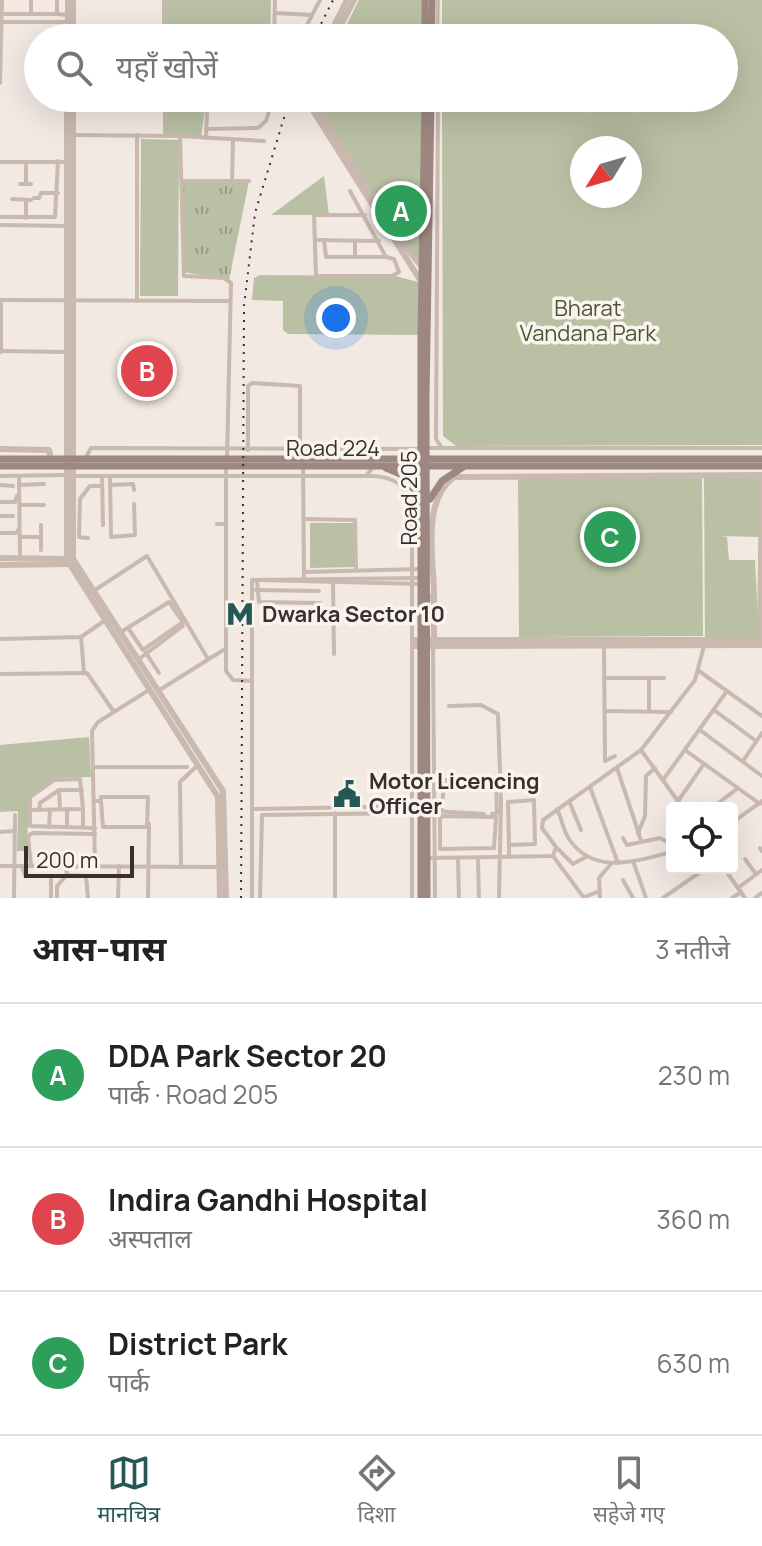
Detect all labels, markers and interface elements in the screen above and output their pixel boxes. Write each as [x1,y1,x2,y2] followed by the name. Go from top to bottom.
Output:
[24,24,738,112] search box
[52,46,96,90] icon: search
[116,46,218,87] text: यहाँ खोजें
[570,136,642,208] north arrow
[375,181,427,241] pin: A
[520,293,657,348] park label: Bharat Vandana Park
[316,298,356,338] your location
[121,341,173,401] pin: B
[286,433,380,463] street label: Road 224
[394,450,424,546] street label: Road 205
[584,507,636,567] pin: C
[225,599,255,629] metro station icon: Dwarka Sector 10
[262,599,445,629] place label: Dwarka Sector 10
[369,766,540,821] place label: Motor Licencing Officer
[332,779,362,809] public building icon: Motor Licencing Officer
[666,802,738,874] map controls
[666,802,738,874] button: locate
[24,842,134,878] scale bar
[36,845,98,875] text: 200 m
[32,925,166,971] text: आस-पास
[655,931,730,967] text: 3 नतीजे
[108,1035,387,1076] text: DDA Park Sector 20
[49,1057,67,1093] text: A
[658,1057,730,1093] text: 230 m
[108,1076,278,1112] text: पार्क · Road 205
[108,1179,428,1220] text: Indira Gandhi Hospital
[50,1201,66,1237] text: B
[656,1201,730,1237] text: 360 m
[108,1220,192,1256] text: अस्पताल
[108,1323,287,1364] text: District Park
[48,1345,68,1381] text: C
[656,1345,730,1381] text: 630 m
[108,1364,149,1400] text: पार्क
[97,1451,160,1531] tab: मानचित्र
[355,1451,399,1531] tab: दिशा
[593,1451,665,1531] tab: सहेजे गए

